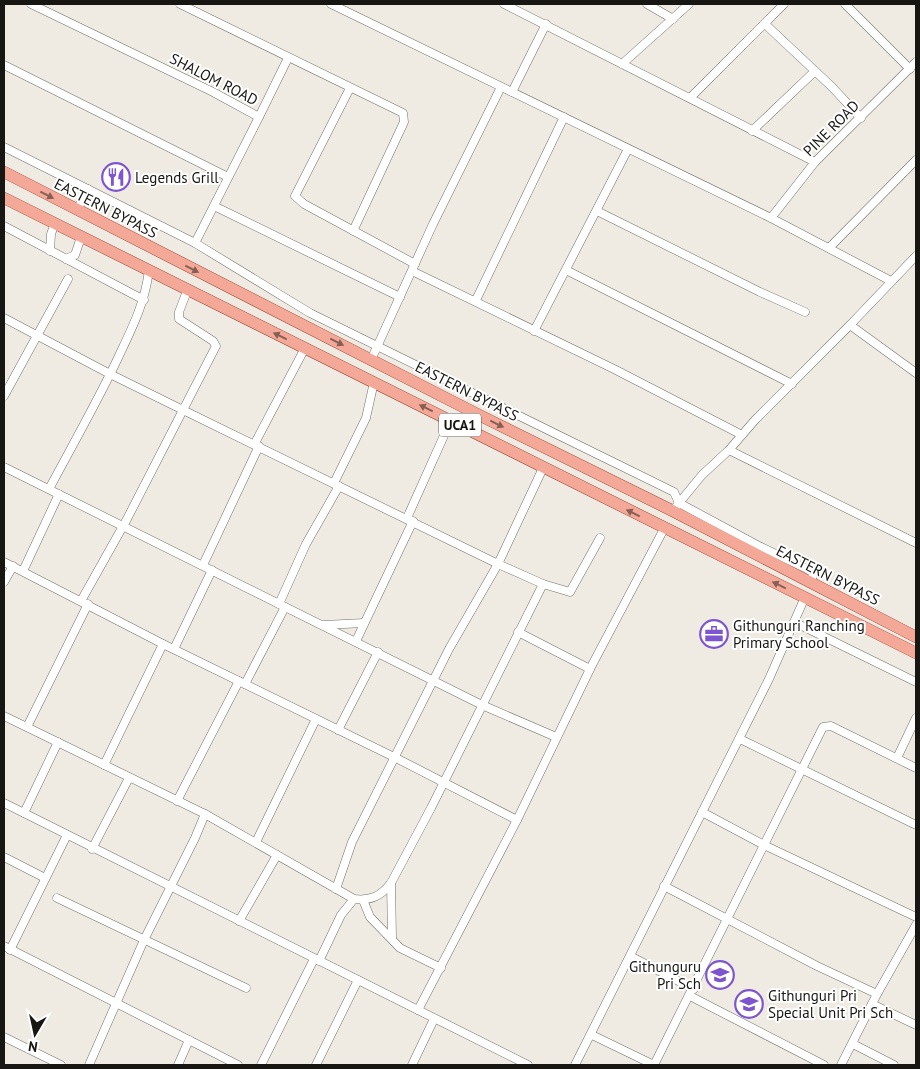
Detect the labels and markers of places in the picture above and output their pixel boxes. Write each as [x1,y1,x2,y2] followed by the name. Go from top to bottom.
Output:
[101,162,131,192] restaurant icon: Legends Grill
[135,168,219,187] place label: Legends Grill
[733,616,865,652] place label: Githunguri Ranching Primary School
[699,619,729,649] office icon: Githunguri Ranching Primary School
[629,957,701,993] place label: Githunguru Pri Sch
[705,960,735,990] school or university icon: Githunguru Pri Sch
[768,986,893,1022] place label: Githunguri Pri Special Unit Pri Sch
[734,989,764,1019] school or university icon: Githunguri Pri Special Unit Pri Sch

